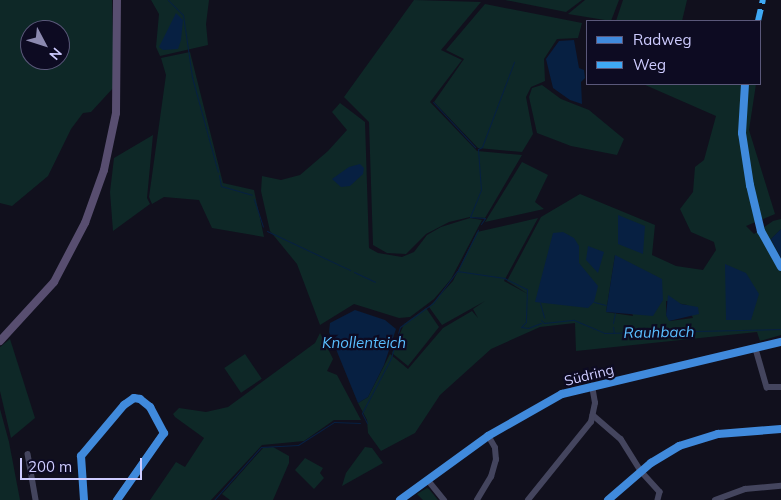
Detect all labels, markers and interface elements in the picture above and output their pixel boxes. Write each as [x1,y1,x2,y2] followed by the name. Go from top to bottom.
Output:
[20,20,70,70] north arrow
[586,20,761,85] legend
[633,30,691,49] text: Radweg
[45,44,66,64] text: N
[633,55,666,74] text: Weg
[623,322,695,342] water label: Rauhbach
[322,334,406,352] water label: Knollenteich
[563,361,615,389] street label: Südring
[22,448,145,480] scale bar
[28,457,72,476] text: 200 m

